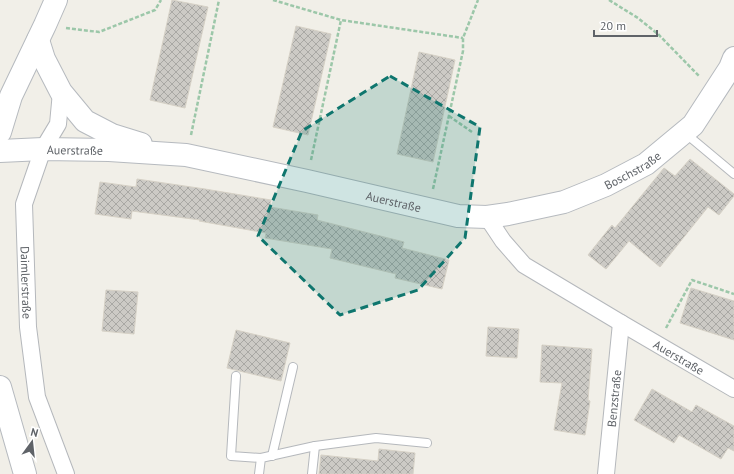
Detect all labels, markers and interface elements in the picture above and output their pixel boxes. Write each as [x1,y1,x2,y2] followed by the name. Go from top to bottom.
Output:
[594,12,657,38] scale bar
[600,18,626,33] text: 20 m
[47,142,103,157] street label: Auerstraße
[601,148,663,192] street label: Boschstraße
[365,187,423,215] street label: Auerstraße
[18,246,35,319] street label: Daimlerstraße
[651,336,707,378] street label: Auerstraße
[603,369,624,428] street label: Benzstraße
[12,422,52,462] north arrow
[29,425,40,440] text: N

